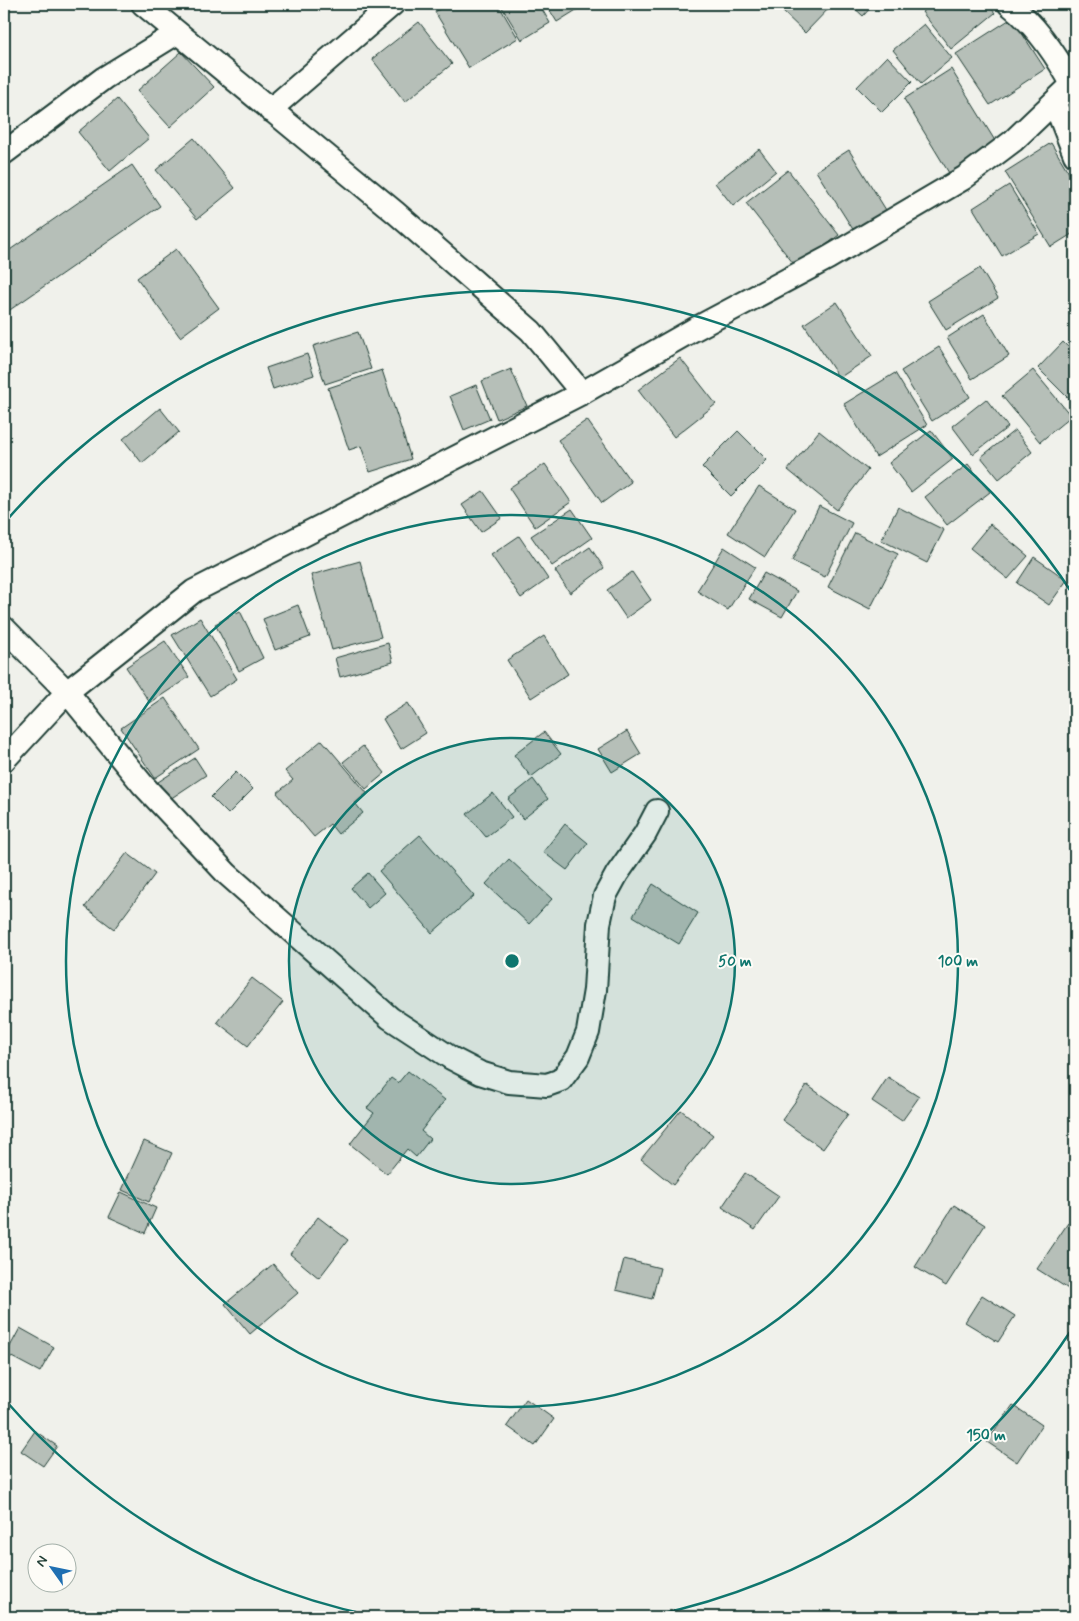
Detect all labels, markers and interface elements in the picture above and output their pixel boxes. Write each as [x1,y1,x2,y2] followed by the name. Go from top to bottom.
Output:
[503,952,521,970] centre of rings
[718,952,752,972] text: 50 m
[938,952,978,972] text: 100 m
[966,1426,1006,1446] text: 150 m
[28,1544,78,1594] north arrow
[32,1553,52,1570] text: N

